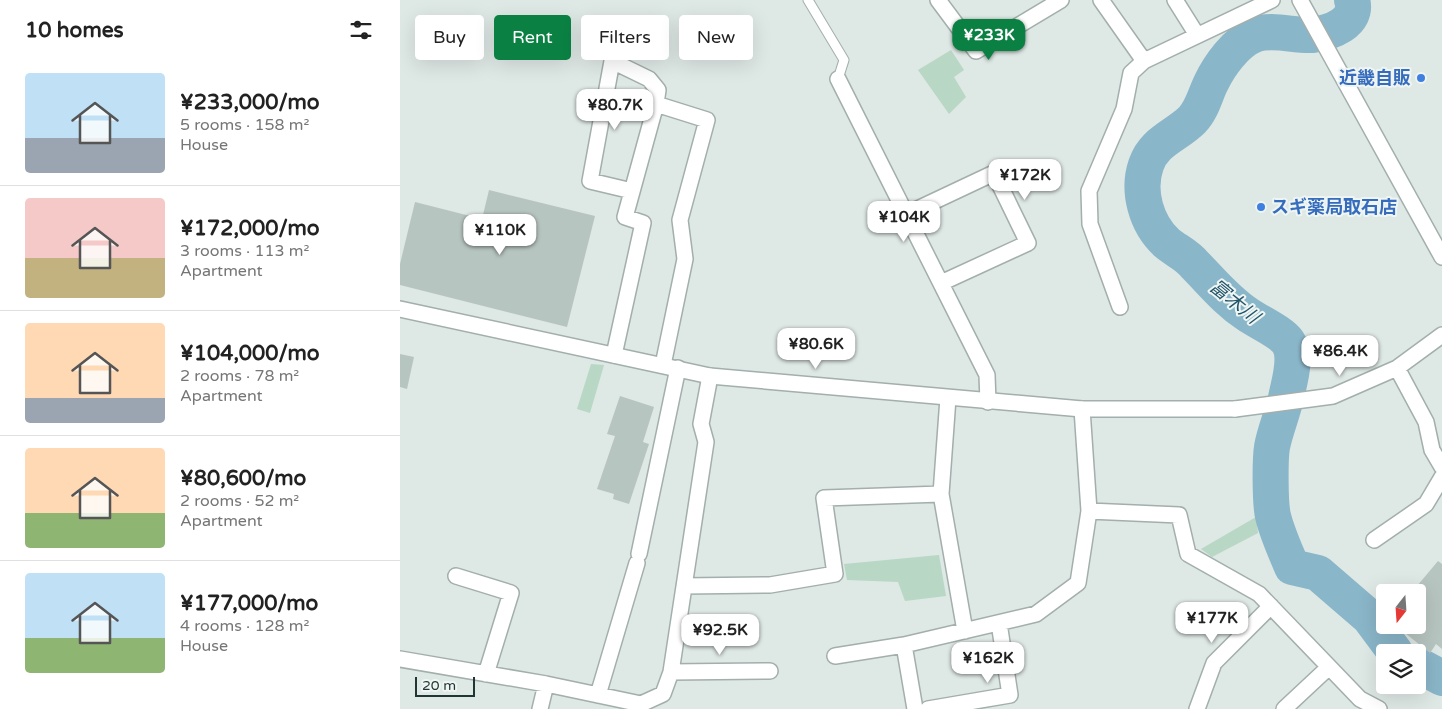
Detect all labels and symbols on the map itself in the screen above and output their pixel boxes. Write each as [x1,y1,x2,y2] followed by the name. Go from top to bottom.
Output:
[954,18,1024,61] pin: ¥233K
[1339,67,1411,89] place label: 近畿自販
[1415,72,1427,84] marker: 近畿自販
[574,88,656,131] pin: ¥80.7K
[990,158,1060,201] pin: ¥172K
[1271,196,1397,218] place label: スギ薬局取石店
[869,200,939,243] pin: ¥104K
[1255,201,1267,213] marker: スギ薬局取石店
[465,214,535,256] pin: ¥110K
[1205,275,1265,330] water label: 富木川
[775,328,857,370] pin: ¥80.6K
[1299,334,1381,377] pin: ¥86.4K
[1376,584,1426,634] north arrow
[1177,602,1247,644] pin: ¥177K
[679,614,761,656] pin: ¥92.5K
[953,642,1023,684] pin: ¥162K
[415,674,475,697] scale bar

